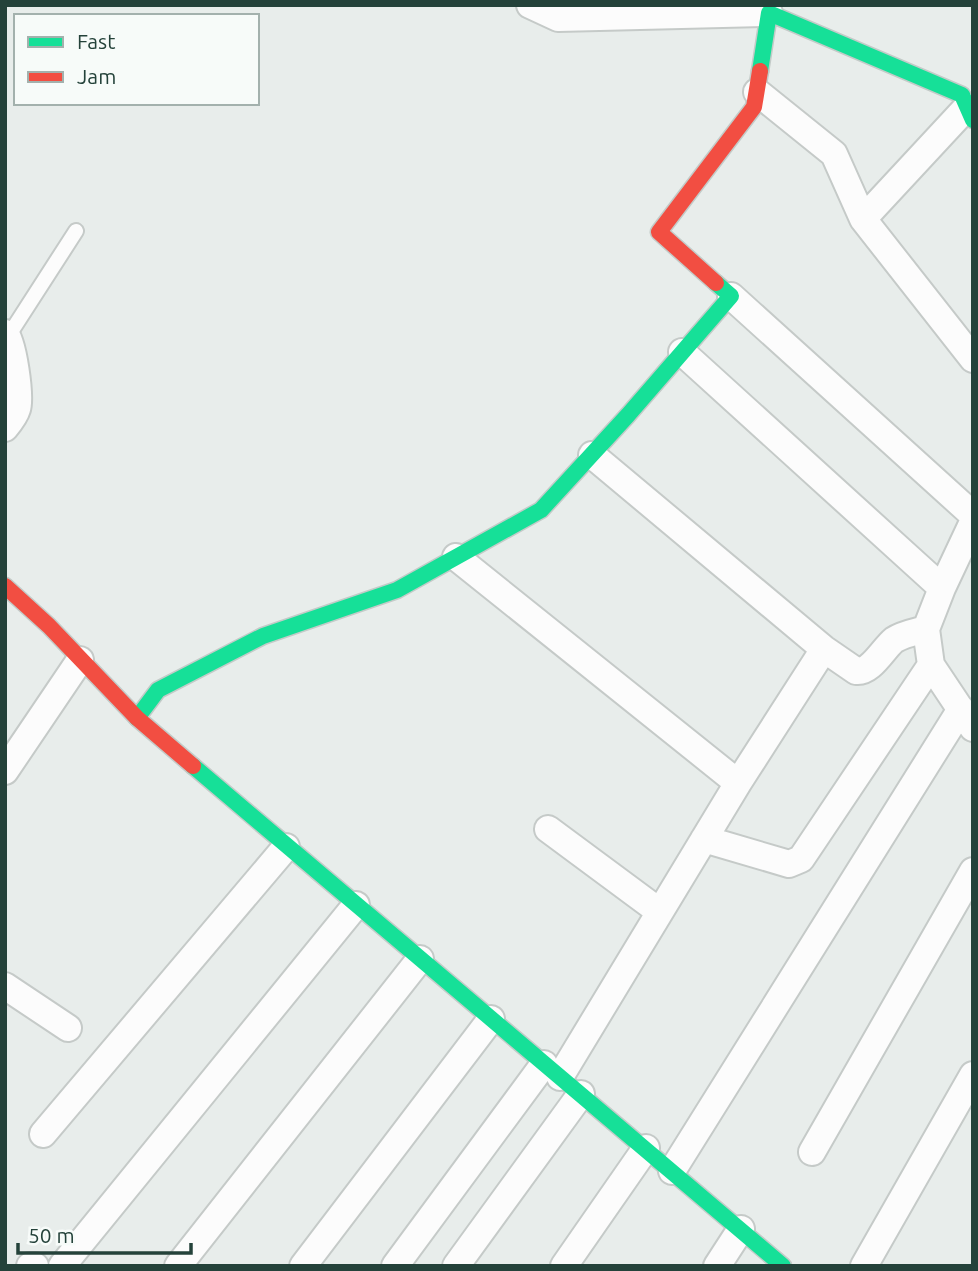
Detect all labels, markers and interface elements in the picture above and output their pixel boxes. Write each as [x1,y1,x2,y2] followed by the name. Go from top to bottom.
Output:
[14,14,259,105] legend
[77,29,115,53] text: Fast
[77,64,116,88] text: Jam
[18,1212,191,1256] scale bar
[28,1223,75,1247] text: 50 m

